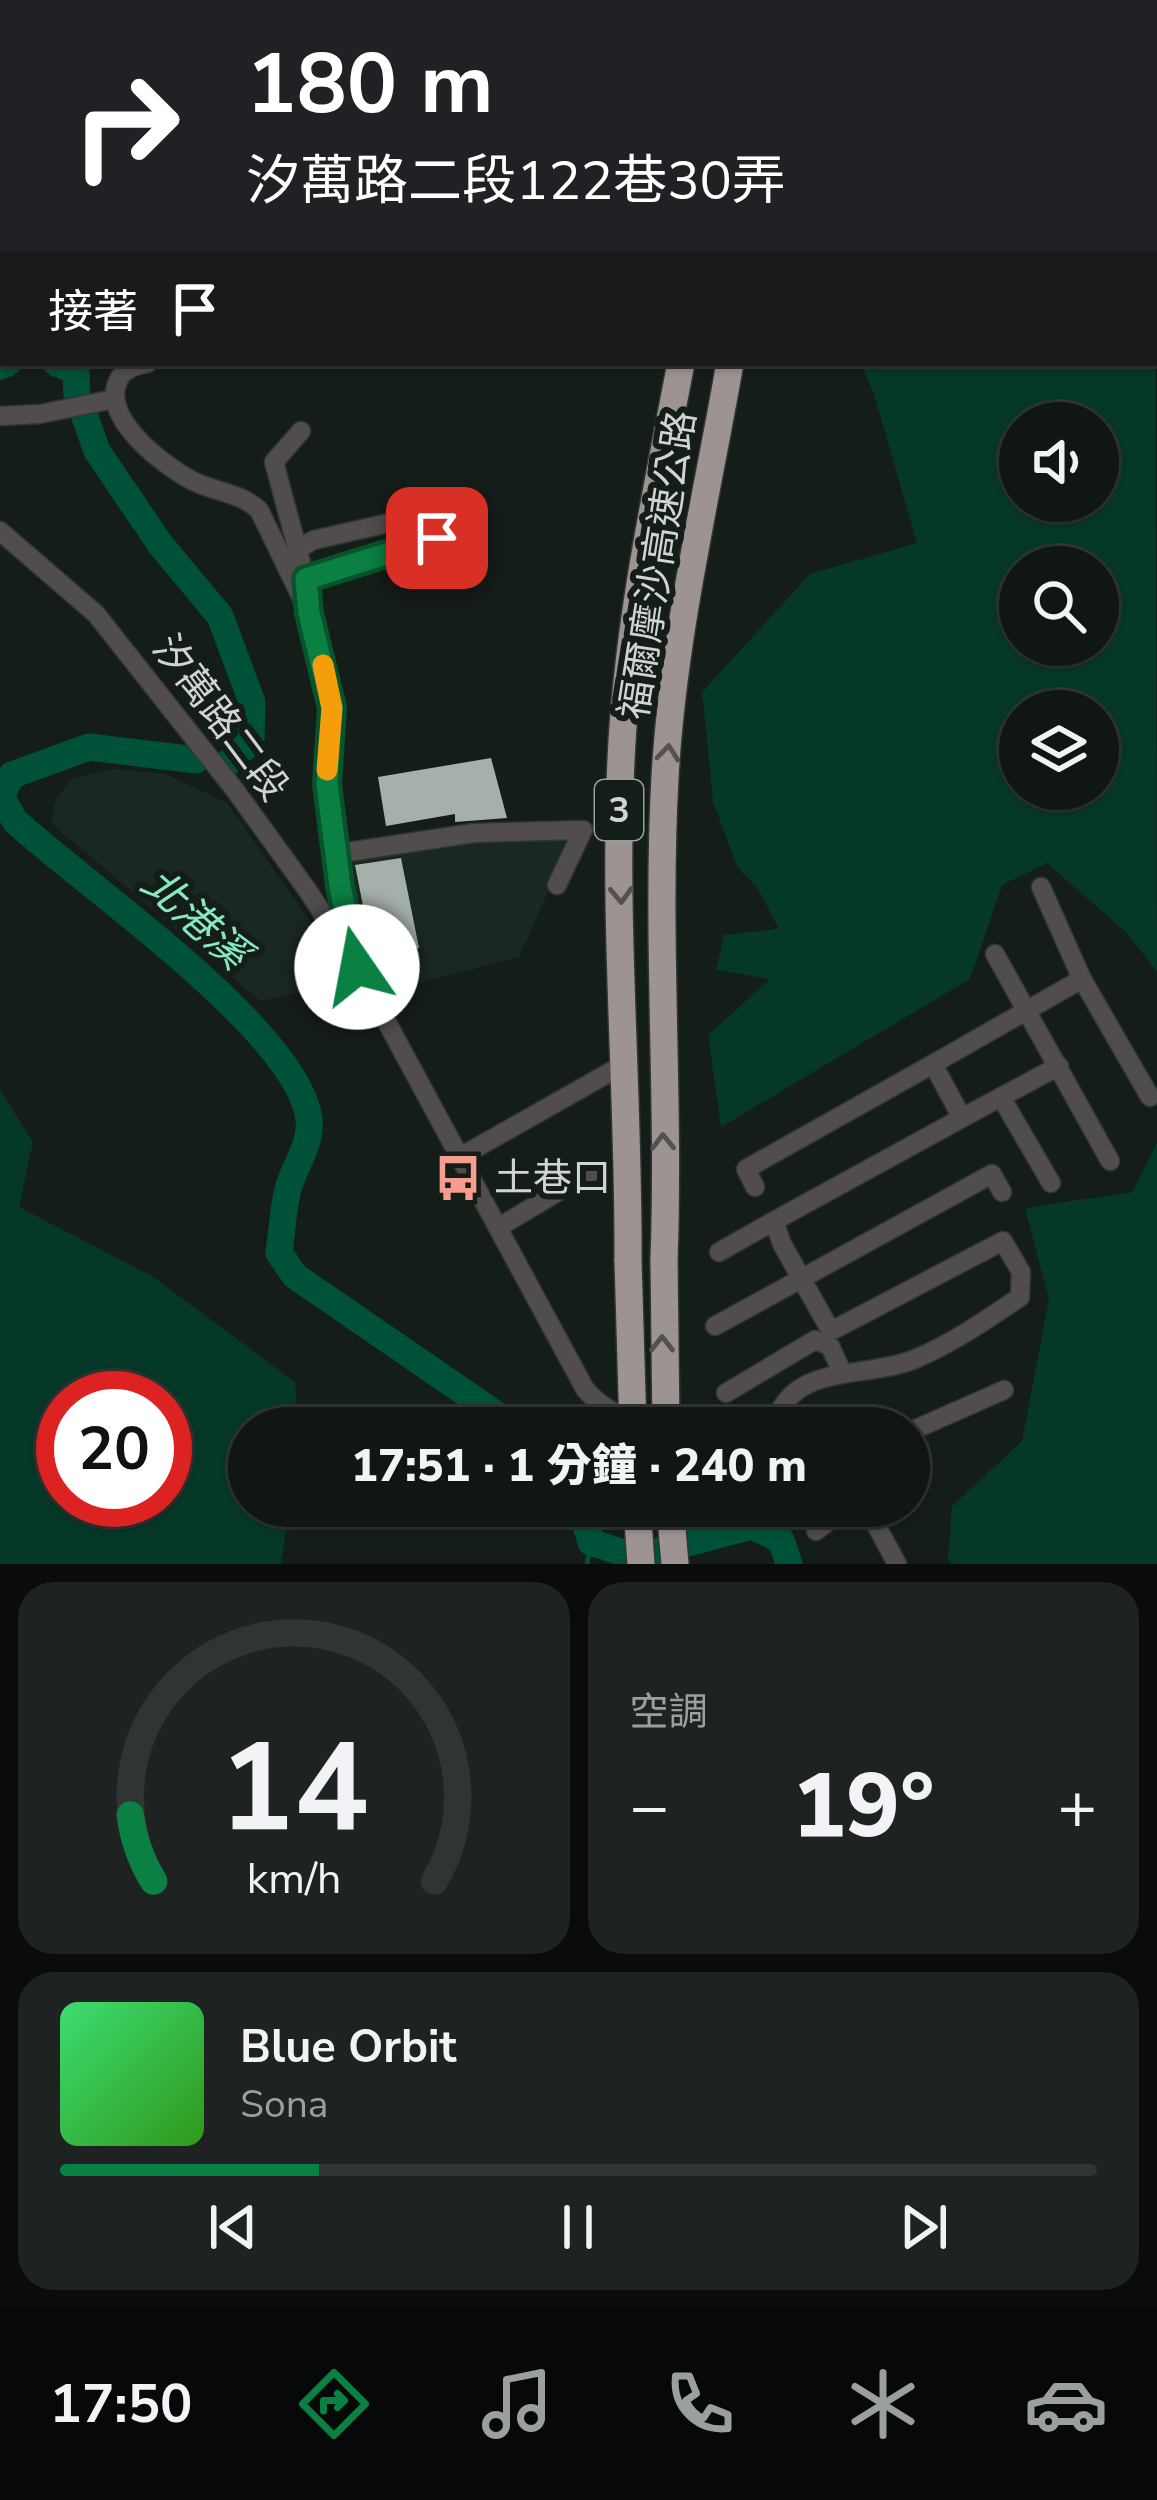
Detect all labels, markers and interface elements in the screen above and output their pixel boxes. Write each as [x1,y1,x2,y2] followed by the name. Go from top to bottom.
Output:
[246,27,494,142] text: 180 m
[48,48,204,204] icon: right
[246,144,786,218] text: 汐萬路二段122巷30弄
[162,276,228,342] icon: arrive
[48,282,138,343] text: 接著
[999,402,1119,810] map controls
[999,402,1119,522] button: sound
[607,407,709,723] street label: 福爾摩沙高速公路
[386,487,488,589] pin
[404,505,470,571] icon: arrive
[999,546,1119,666] button: search
[140,624,300,812] street label: 汐萬路二段
[999,690,1119,810] button: layers
[654,743,680,762] one-way arrow
[595,780,643,840] road number: 3
[129,856,265,986] water label: 北港溪
[607,886,633,905] one-way arrow
[294,904,420,1030] position arrow
[651,1132,677,1151] one-way arrow
[494,1152,611,1205] place label: 土巷口
[433,1153,483,1203] bus stop icon: 土巷口
[649,1334,675,1352] one-way arrow
[36,1371,192,1527] speed limit sign: 20
[351,1436,807,1497] text: 17:51 · 1 分鐘 · 240 m
[630,1686,708,1739] text: 空調
[219,1704,369,1874] text: 14
[792,1745,935,1868] text: 19°
[630,1762,669,1852] text: −
[1057,1762,1097,1852] text: +
[246,1850,341,1908] text: km/h
[240,2017,457,2078] text: Blue Orbit
[240,2078,329,2131] text: Sona
[200,2194,266,2260] icon: previous
[545,2194,611,2260] icon: pause
[891,2194,957,2260] icon: next
[292,2362,376,2446] icon: directions
[475,2362,559,2446] icon: music
[658,2362,742,2446] icon: phone
[841,2362,925,2446] icon: climate
[1024,2362,1108,2446] icon: car
[50,2367,193,2441] text: 17:50

